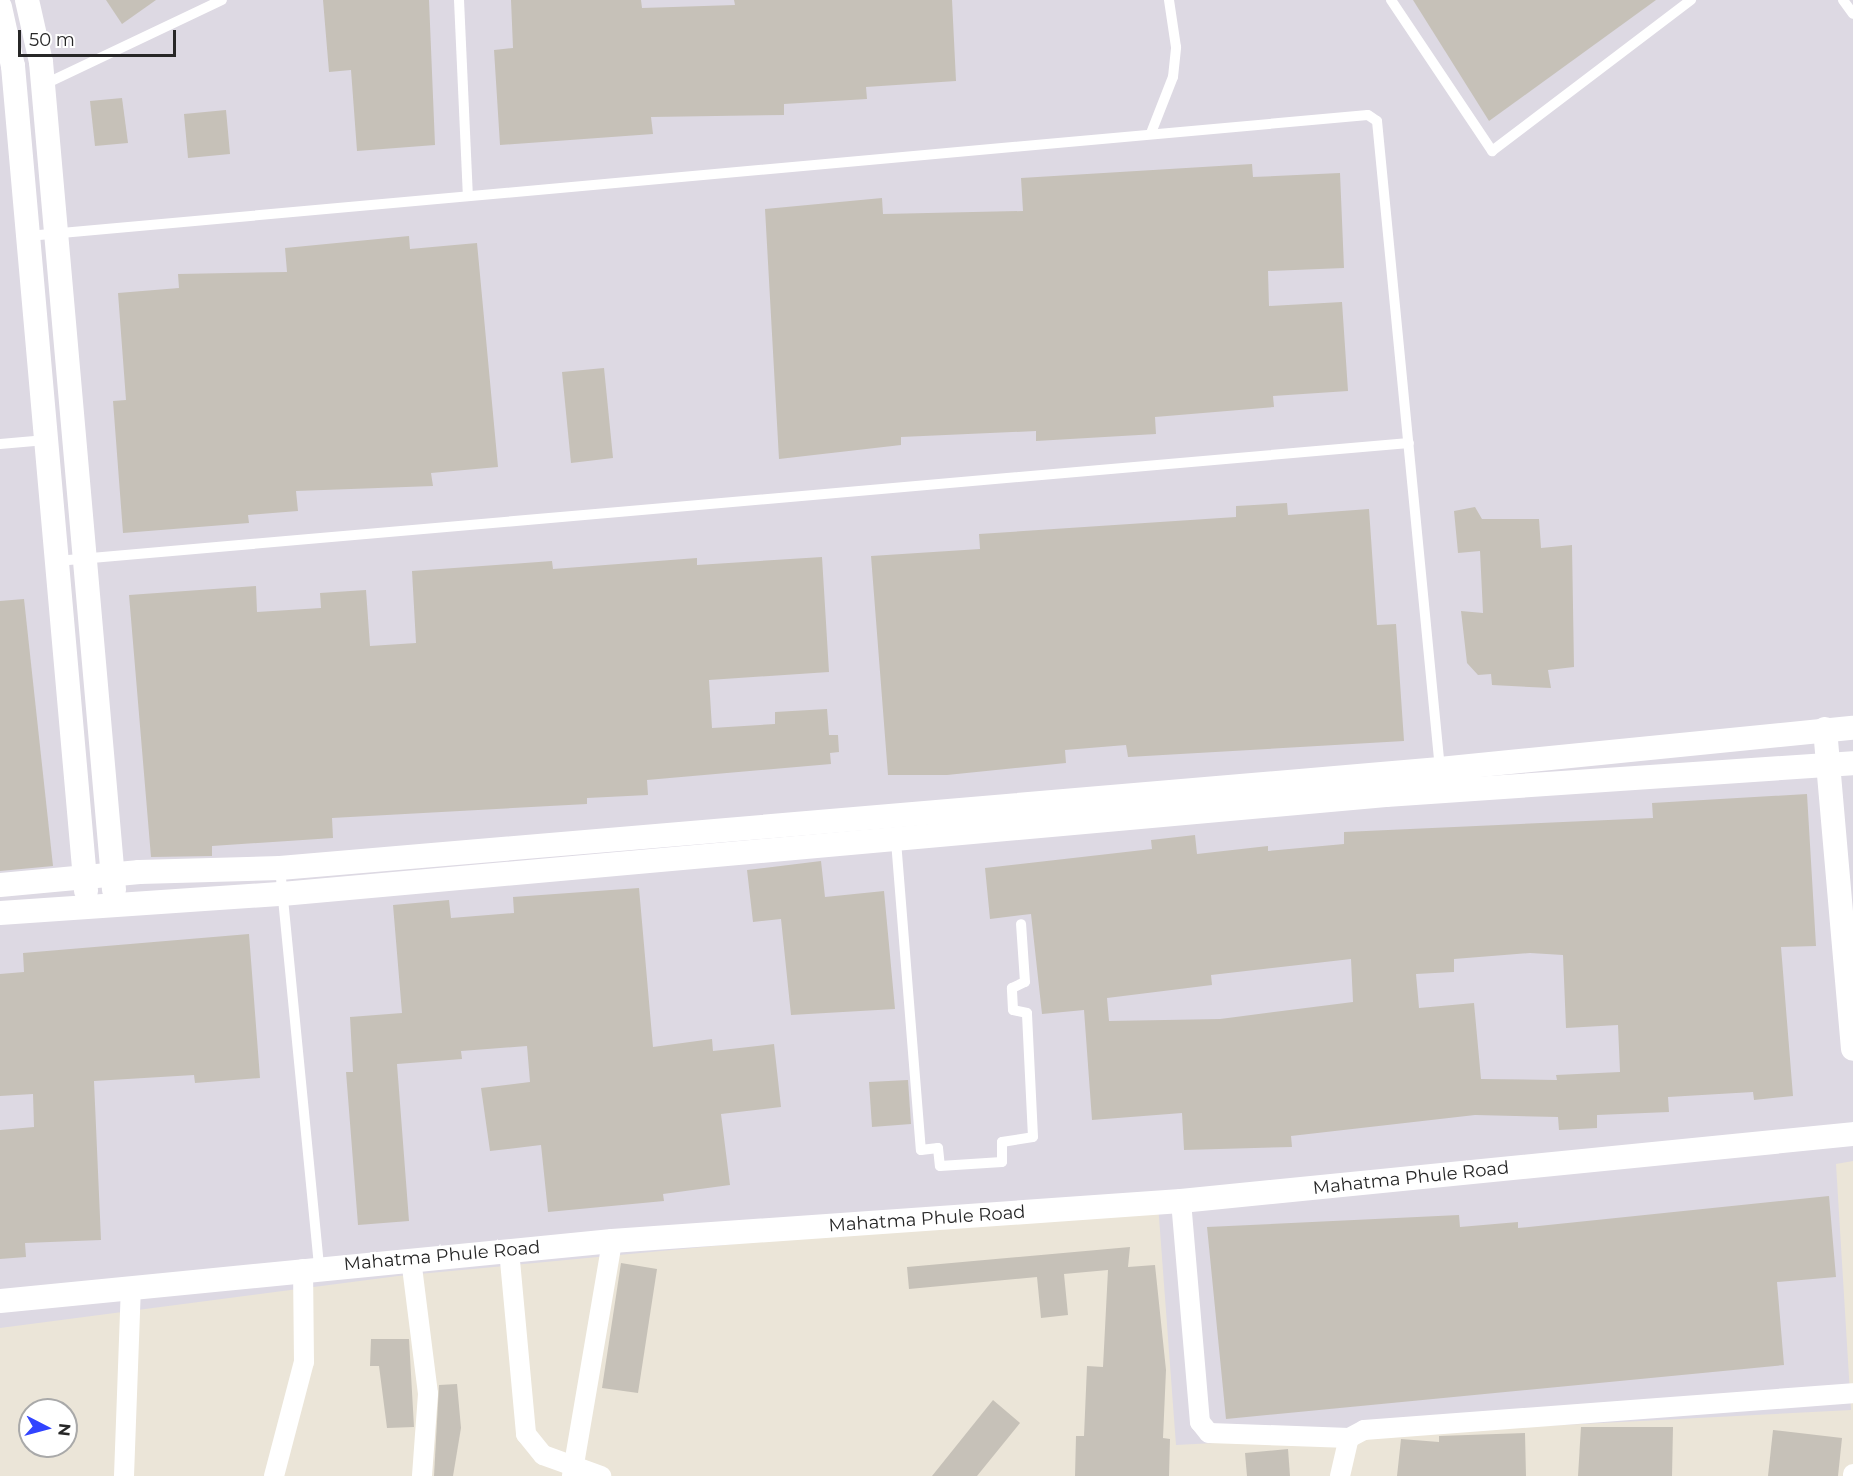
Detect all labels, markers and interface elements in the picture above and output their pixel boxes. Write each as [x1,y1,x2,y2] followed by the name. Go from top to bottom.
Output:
[21,18,178,56] scale bar
[29,29,75,51] text: 50 m
[1312,1157,1510,1199] street label: Mahatma Phule Road
[828,1201,1026,1237] street label: Mahatma Phule Road
[343,1237,541,1275] street label: Mahatma Phule Road
[18,1398,78,1458] north arrow
[54,1422,75,1437] text: N

